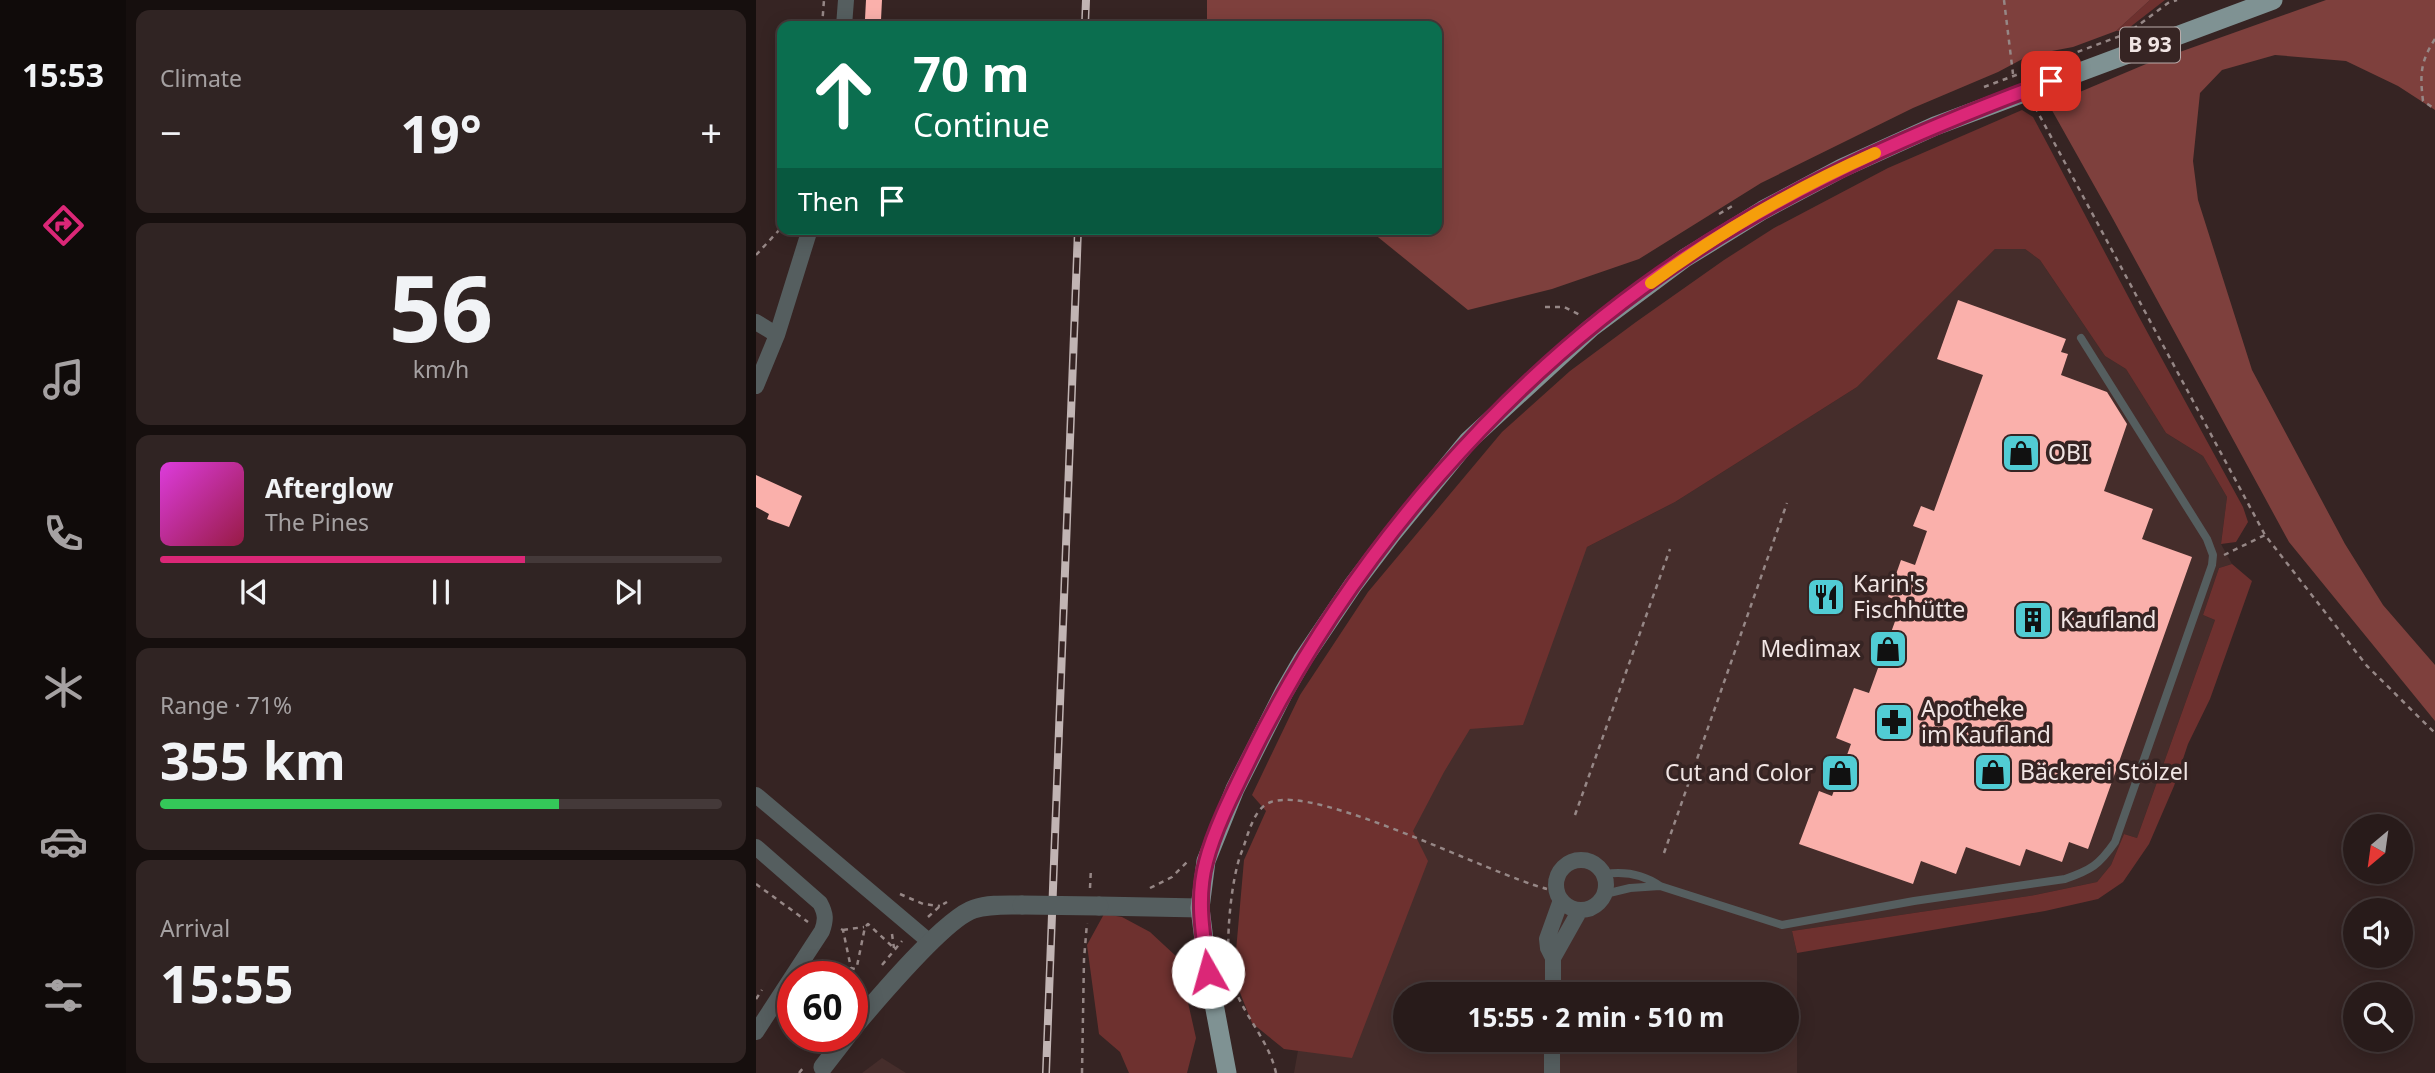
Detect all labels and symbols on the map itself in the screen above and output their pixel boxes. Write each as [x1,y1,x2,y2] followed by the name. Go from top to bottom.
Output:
[2120,28,2180,62] road number: B 93
[2021,51,2081,111] pin
[2000,432,2042,474] shop icon: OBI
[2048,436,2089,468] place label: OBI
[1853,567,1965,625] place label: Karin's Fischhütte
[1805,576,1847,618] restaurant icon: Karin's Fischhütte
[2012,599,2054,641] building icon: Kaufland
[2060,603,2156,635] place label: Kaufland
[1867,628,1909,670] shop icon: Medimax
[1761,632,1861,664] place label: Medimax
[1921,692,2051,750] place label: Apotheke im Kaufland
[1873,701,1915,743] pharmacy icon: Apotheke im Kaufland
[1972,751,2014,793] shop icon: Bäckerei Stölzel
[1819,752,1861,794] shop icon: Cut and Color
[2020,755,2189,787] place label: Bäckerei Stölzel
[1665,756,1813,788] place label: Cut and Color
[2343,814,2413,884] north arrow
[1171,935,1245,1009] position arrow
[777,961,868,1052] speed limit sign: 60

